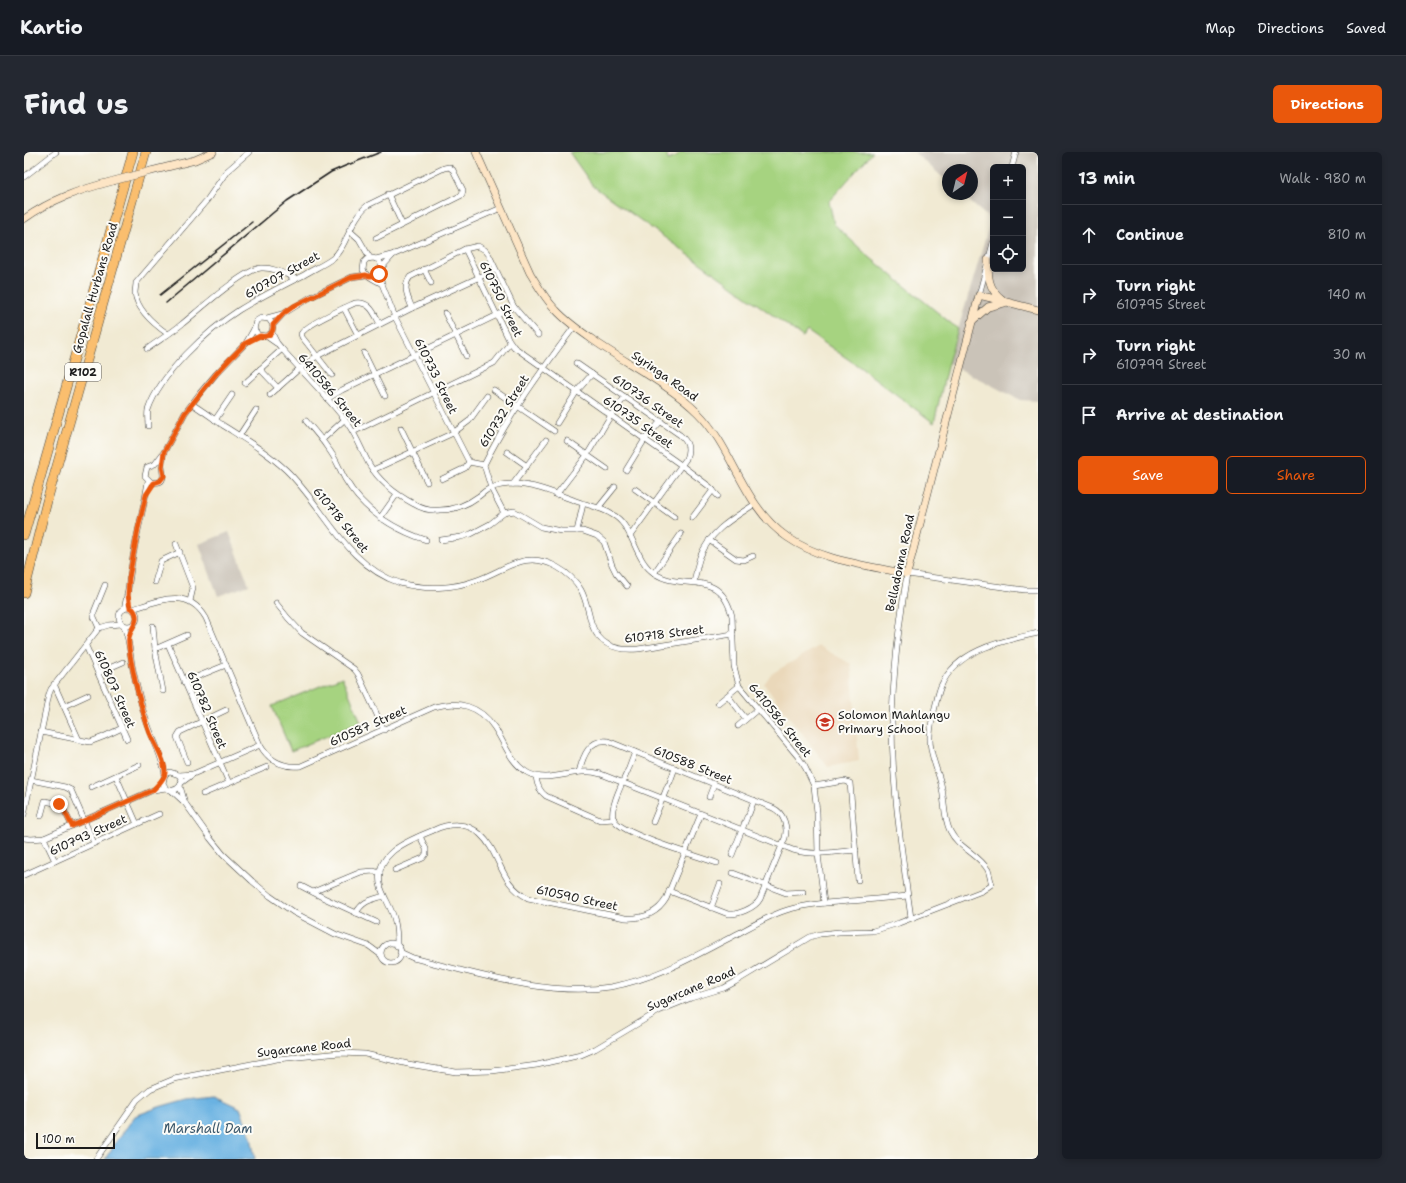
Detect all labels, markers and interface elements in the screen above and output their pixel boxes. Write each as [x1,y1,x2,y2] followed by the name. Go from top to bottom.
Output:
[20,15,83,40] text: Kartio
[1206,19,1236,37] text: Map
[1258,19,1324,37] text: Directions
[1346,19,1386,37] text: Saved
[24,85,129,123] text: Find us
[1273,85,1382,123] button: Directions
[942,164,978,200] north arrow
[990,164,1026,272] map controls
[990,164,1026,200] button: +
[1078,167,1135,189] text: 13 min
[1280,170,1366,187] text: Walk · 980 m
[990,200,1026,236] button: −
[69,220,121,355] street label: Gopalall Hurbans Road
[1078,224,1100,246] icon: ahead
[1116,225,1184,245] text: Continue
[1328,226,1366,243] text: 810 m
[990,236,1026,272] button: locate
[242,248,322,302] street label: 610707 Street
[476,258,526,340] street label: 610750 Street
[370,265,388,283] route start
[1116,276,1196,296] text: Turn right
[1078,284,1100,306] icon: right
[1327,286,1366,303] text: 140 m
[1116,296,1206,313] text: 610795 Street
[411,335,461,417] street label: 610733 Street
[1116,336,1196,356] text: Turn right
[1078,344,1100,366] icon: right
[1332,346,1366,363] text: 30 m
[629,347,702,405] street label: Syringa Road
[294,350,366,430] street label: 6410586 Street
[1116,356,1207,373] text: 610799 Street
[65,363,101,381] road number: R102
[609,371,687,431] street label: 610736 Street
[475,372,533,450] street label: 610732 Street
[600,392,676,452] street label: 610735 Street
[1078,404,1100,426] icon: arrive
[1116,405,1284,425] text: Arrive at destination
[1078,456,1218,494] button: Save
[1226,456,1366,494] button: Share
[310,484,372,556] street label: 610718 Street
[882,512,918,613] street label: Belladonna Road
[623,621,705,647] street label: 610718 Street
[91,647,139,731] street label: 610807 Street
[183,669,231,751] street label: 610782 Street
[745,679,815,761] street label: 6410586 Street
[327,702,409,750] street label: 610587 Street
[838,707,950,737] place label: Solomon Mahlangu Primary School
[815,712,835,732] school or university icon: Solomon Mahlangu Primary School
[651,742,735,788] street label: 610588 Street
[50,795,68,813] route end
[47,811,129,859] street label: 610793 Street
[535,882,619,914] street label: 610590 Street
[644,963,738,1015] street label: Sugarcane Road
[256,1035,352,1061] street label: Sugarcane Road
[163,1120,253,1137] water label: Marshall Dam
[36,1131,115,1150] scale bar
[42,1132,75,1147] text: 100 m

